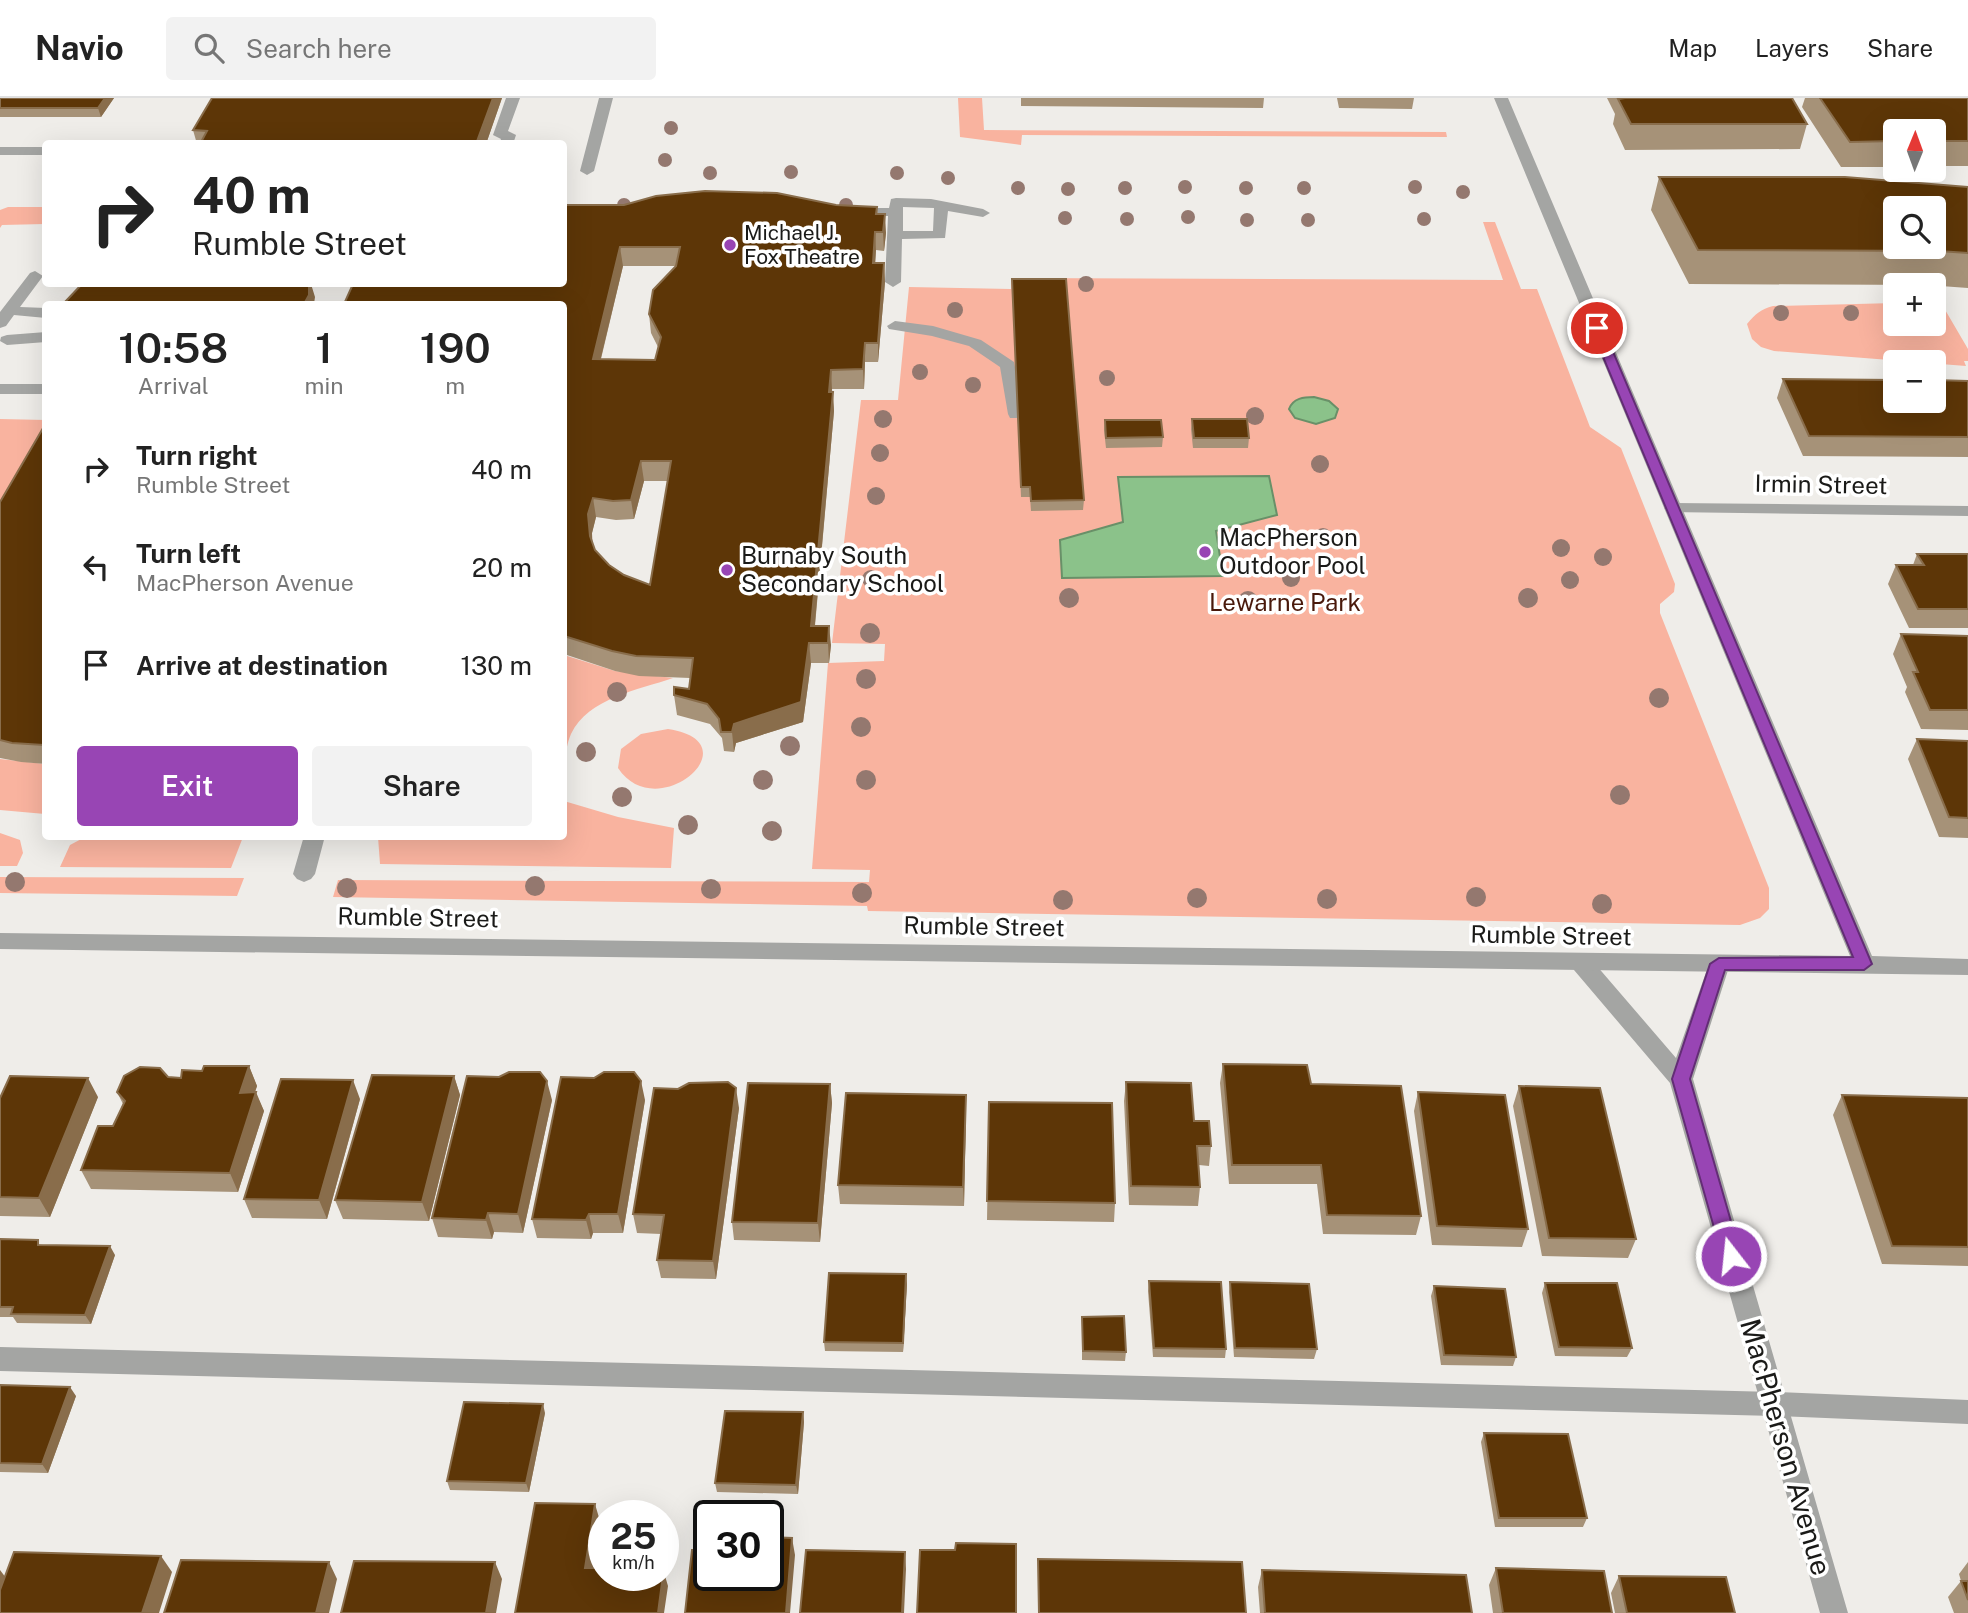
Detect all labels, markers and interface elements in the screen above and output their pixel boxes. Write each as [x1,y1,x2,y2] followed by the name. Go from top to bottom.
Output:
[166,17,656,80] search box
[35,29,124,67] text: Navio
[190,29,228,67] icon: search
[246,33,392,64] text: Search here
[1668,34,1717,62] text: Map
[1755,34,1829,62] text: Layers
[1867,34,1933,62] text: Share
[1883,119,1946,182] north arrow
[1883,119,1946,413] map controls
[192,166,311,224] text: 40 m
[77,168,168,259] icon: right
[1883,196,1946,259] button: search
[744,220,860,269] place label: Michael J. Fox Theatre
[192,225,407,262] text: Rumble Street
[722,237,738,253] marker: Michael J. Fox Theatre
[1883,273,1946,336] button: +
[1567,298,1627,358] pin
[1578,309,1616,347] icon: arrive
[118,323,228,372] text: 10:58
[315,323,333,372] text: 1
[420,323,491,372] text: 190
[1883,350,1946,413] button: −
[138,372,209,399] text: Arrival
[305,372,344,399] text: min
[445,372,465,399] text: m
[136,440,258,471] text: Turn right
[77,450,115,488] icon: right
[471,454,532,485] text: 40 m
[1754,469,1888,499] street label: Irmin Street
[136,471,291,498] text: Rumble Street
[1219,523,1366,579] place label: MacPherson Outdoor Pool
[136,538,241,569] text: Turn left
[741,541,944,597] place label: Burnaby South Secondary School
[1197,544,1213,560] marker: MacPherson Outdoor Pool
[77,548,115,586] icon: left
[472,552,532,583] text: 20 m
[719,562,735,578] marker: Burnaby South Secondary School
[136,569,354,596] text: MacPherson Avenue
[1209,588,1361,616] park label: Lewarne Park
[77,646,115,684] icon: arrive
[136,650,388,681] text: Arrive at destination
[460,650,532,681] text: 130 m
[77,746,298,826] button: Exit
[312,746,532,826] button: Share
[337,902,499,932] street label: Rumble Street
[903,911,1065,941] street label: Rumble Street
[1470,920,1632,950] street label: Rumble Street
[1694,1219,1768,1293] position arrow
[1734,1315,1839,1579] street label: MacPherson Avenue
[693,1500,784,1591] speed limit sign: 30
[611,1516,656,1557] text: 25
[612,1552,655,1573] text: km/h

